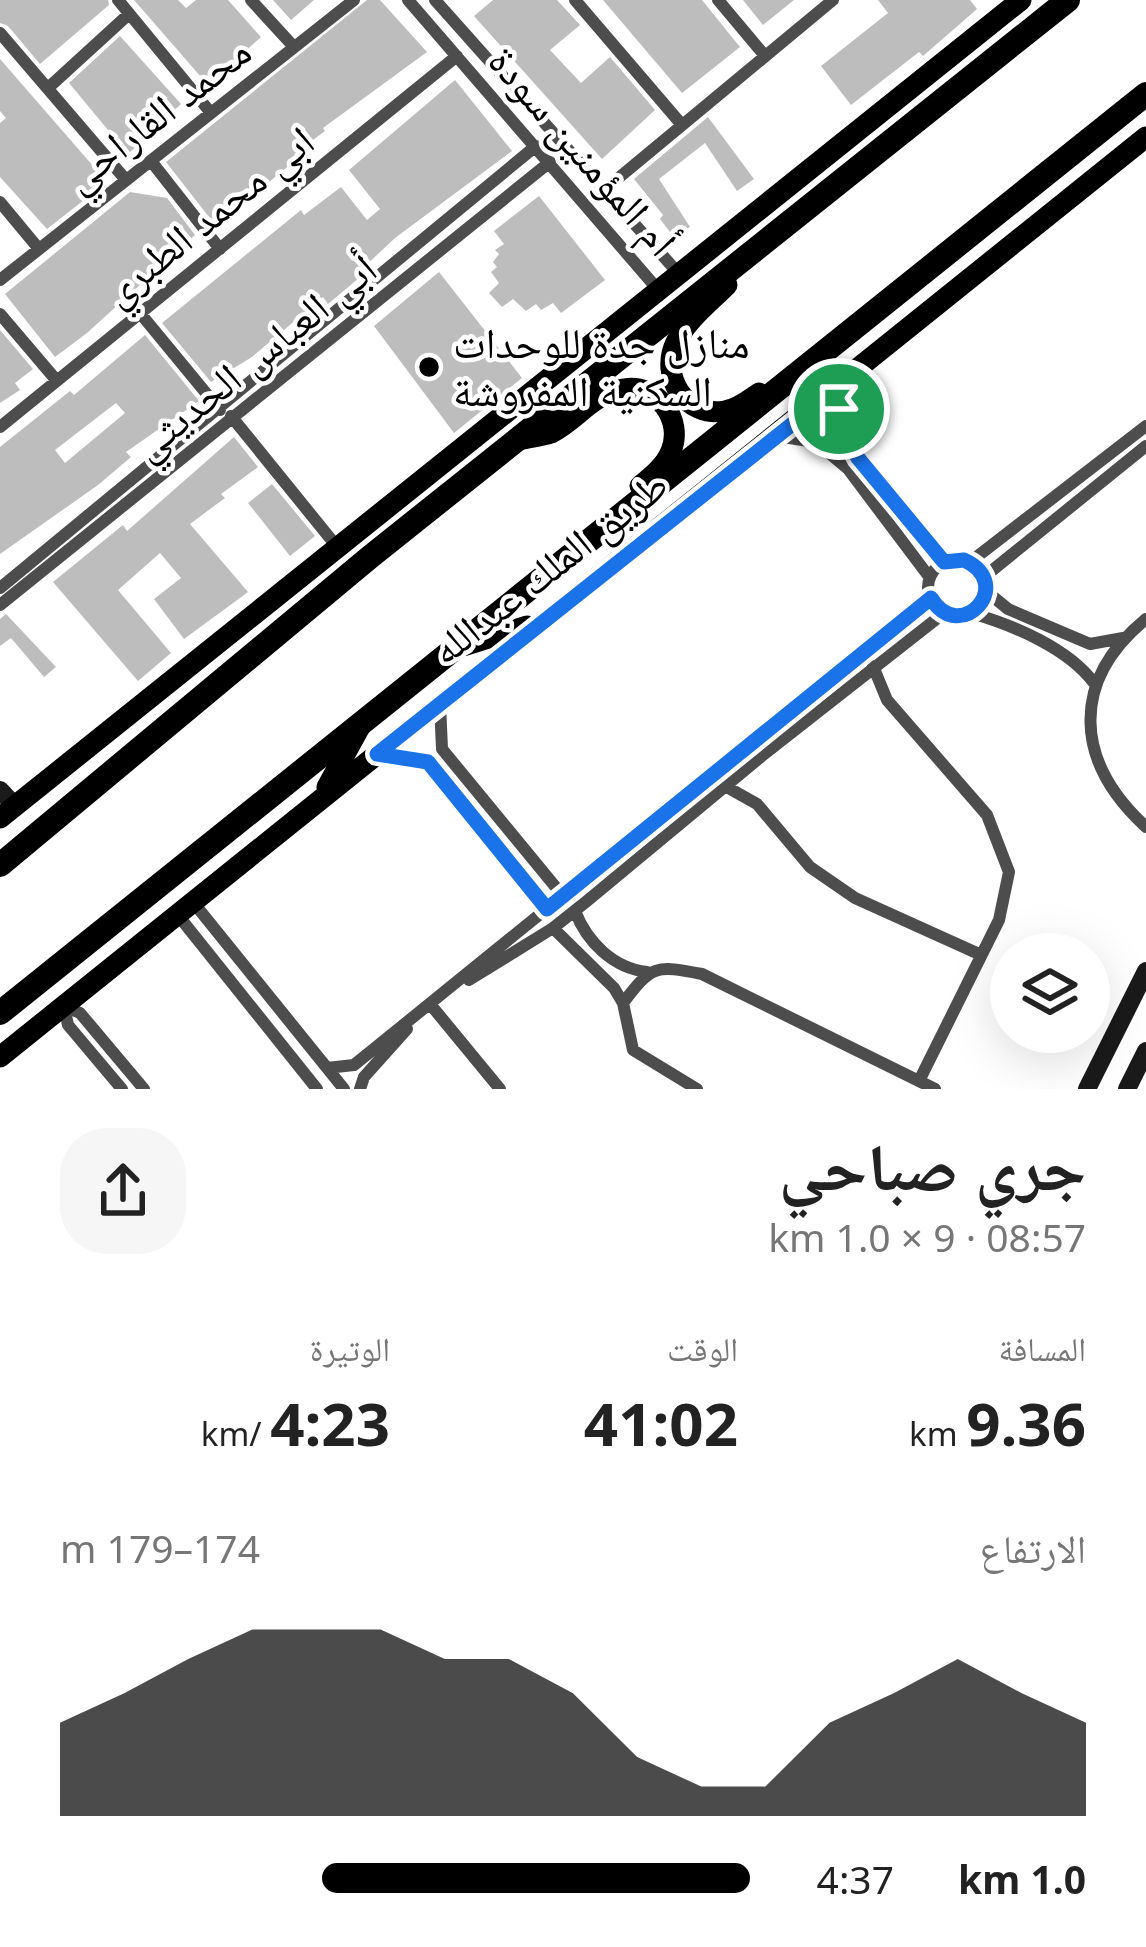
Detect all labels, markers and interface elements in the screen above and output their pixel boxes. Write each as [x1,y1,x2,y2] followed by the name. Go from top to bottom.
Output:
[51,22,266,209] street label: محمد القاراحي
[475,33,691,269] street label: أم المؤمنين سودة
[89,112,329,323] street label: ابي محمد الطبري
[119,240,391,477] street label: أبي العباس الحديثي
[453,313,750,418] place label: منازل جدة للوحدات السكنية المفروشة
[416,354,442,380] marker: منازل جدة للوحدات السكنية المفروشة
[788,358,890,460] pin
[806,376,872,442] icon: arrive
[417,455,679,677] street label: طريق الملك عبدالله
[990,933,1110,1053] map controls
[990,933,1110,1053] button: layers
[779,1120,1086,1210] text: جري صباحي
[60,1128,186,1254] button: share
[768,1210,1086,1263] text: 08:57 · 9 × 1.0 km
[310,1326,390,1371] text: الوتيرة
[667,1326,738,1371] text: الوقت
[999,1326,1086,1371] text: المسافة
[270,1382,390,1464] text: 4:23
[584,1382,738,1464] text: 41:02
[966,1382,1086,1464] text: 9.36
[201,1411,270,1456] text: /km
[909,1411,966,1456] text: km
[60,1521,260,1574] text: 174–179 m
[980,1521,1086,1574] text: الارتفاع
[817,1852,894,1905] text: 4:37
[958,1852,1086,1905] text: 1.0 km

